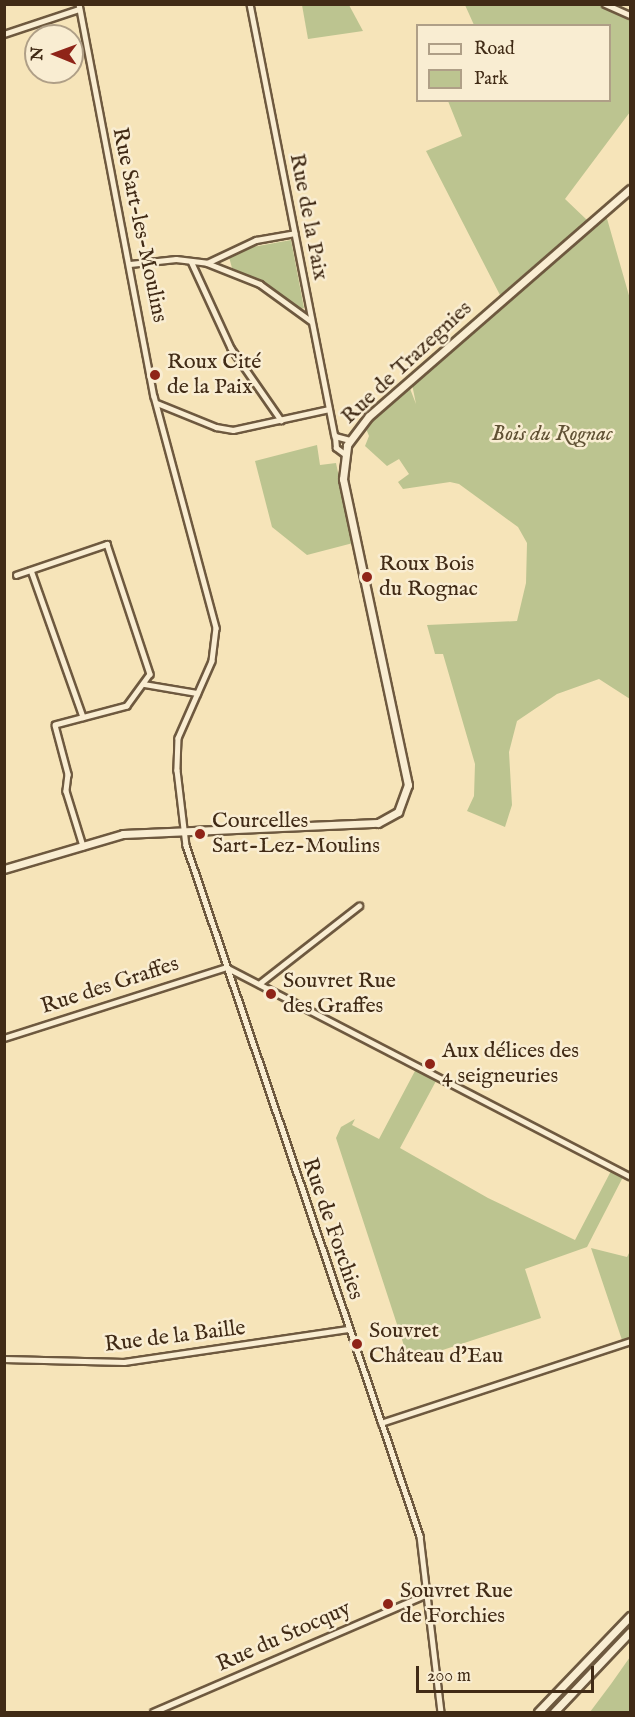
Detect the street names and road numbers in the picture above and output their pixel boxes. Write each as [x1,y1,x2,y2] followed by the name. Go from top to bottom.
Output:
[105,125,173,325] street label: Rue Sart-les-Moulins
[283,151,333,283] street label: Rue de la Paix
[336,296,478,430] street label: Rue de Trazegnies
[38,951,182,1021] street label: Rue des Graffes
[295,1155,369,1303] street label: Rue de Forchies
[103,1315,247,1359] street label: Rue de la Baille
[213,1596,355,1678] street label: Rue du Stocquy

